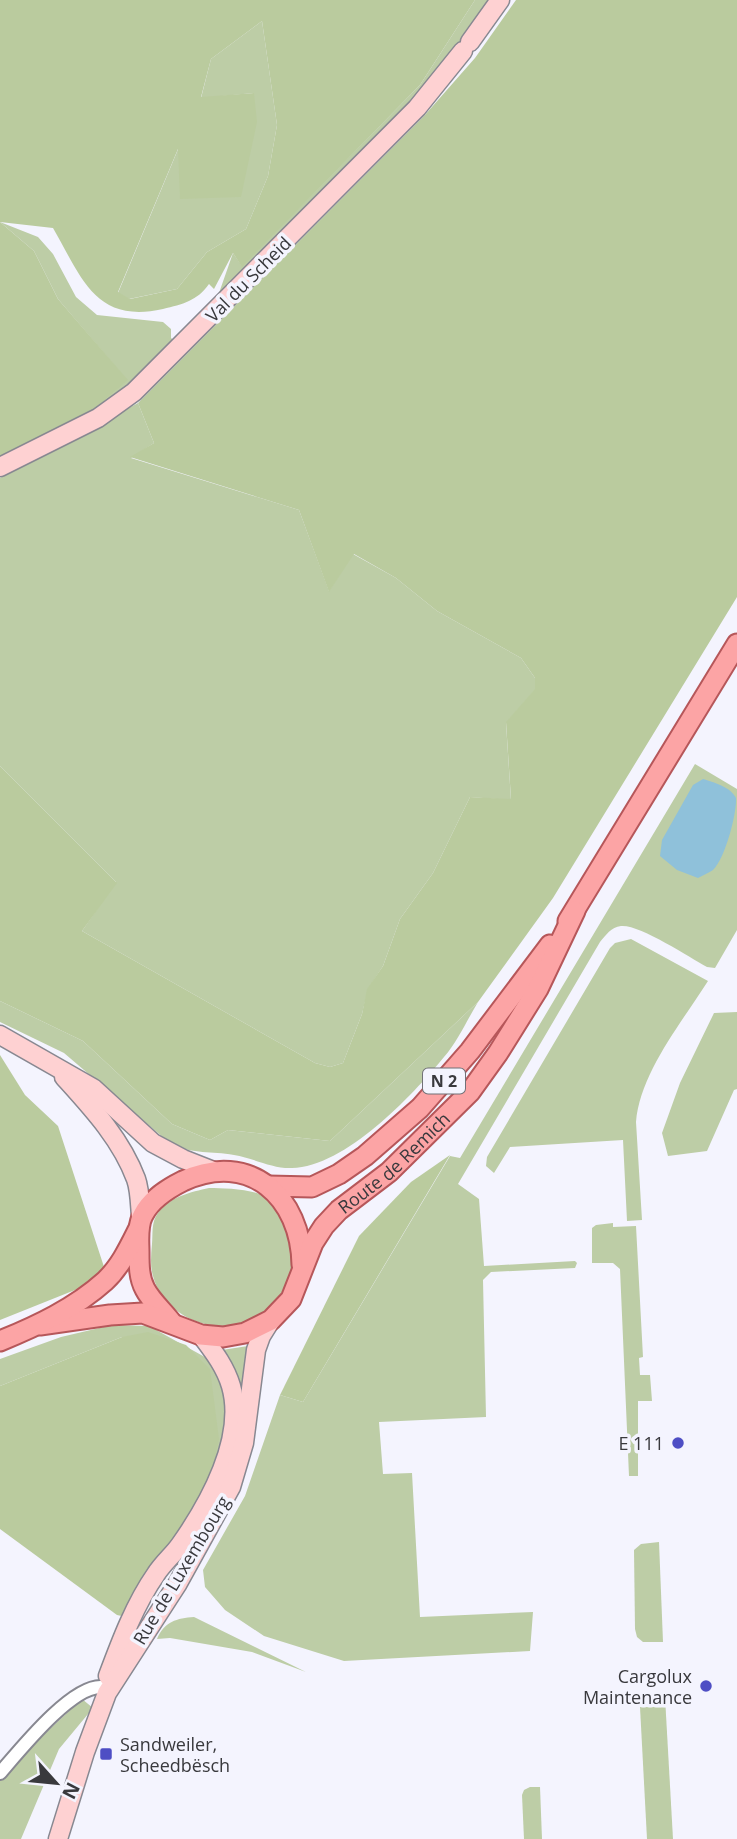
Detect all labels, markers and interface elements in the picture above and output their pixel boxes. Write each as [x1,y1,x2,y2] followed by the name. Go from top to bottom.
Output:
[200,231,296,327] street label: Val du Scheid
[423,1068,465,1093] road number: N 2
[333,1107,455,1219] street label: Route de Remich
[618,1431,664,1455] place label: E 111
[670,1435,686,1451] marker: E 111
[127,1491,235,1649] street label: Rue de Luxembourg
[583,1664,693,1709] place label: Cargolux Maintenance
[698,1678,714,1694] marker: Cargolux Maintenance
[120,1732,230,1777] place label: Sandweiler, Scheedbësch
[98,1746,114,1762] marker: Sandweiler, Scheedbësch
[21,1748,91,1818] north arrow
[56,1778,86,1804] text: N

